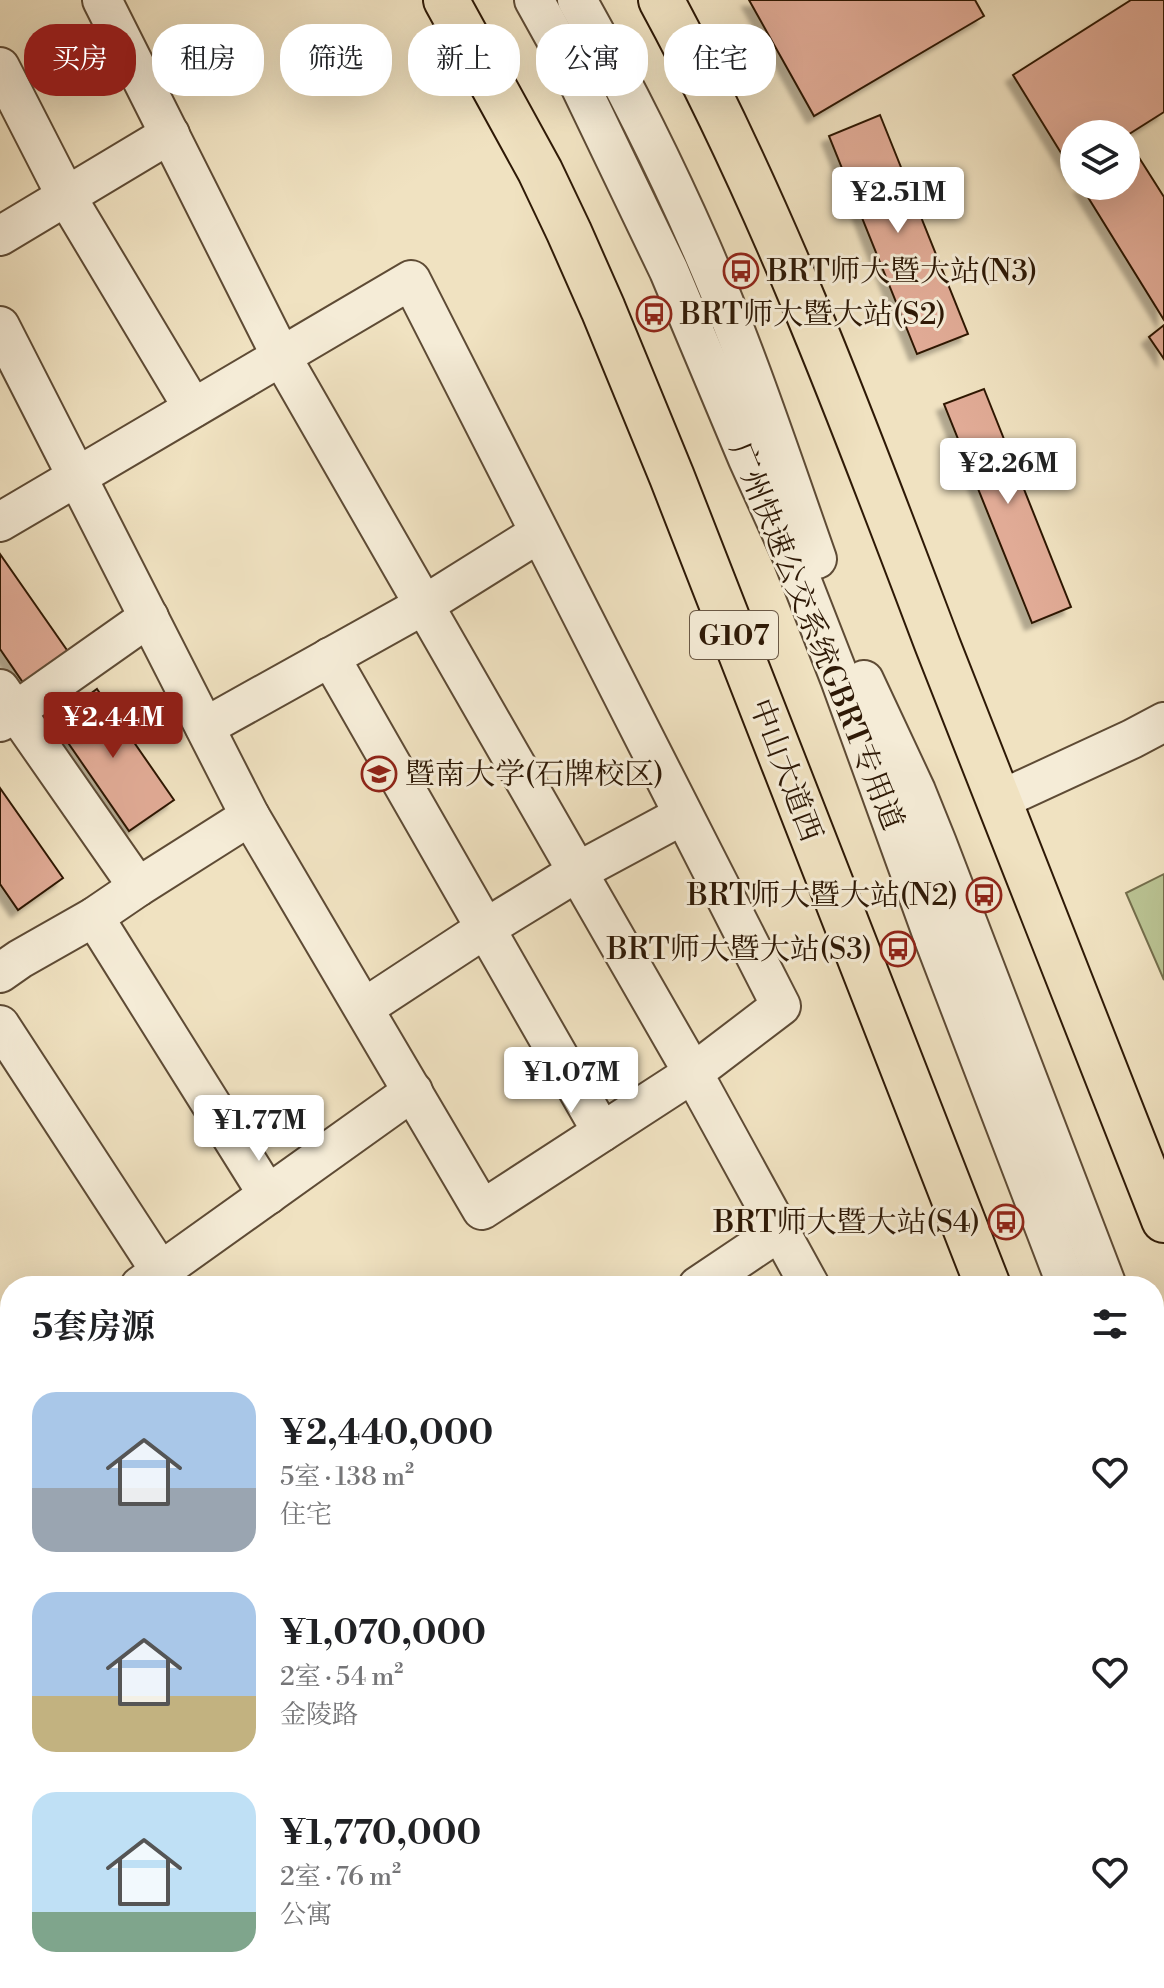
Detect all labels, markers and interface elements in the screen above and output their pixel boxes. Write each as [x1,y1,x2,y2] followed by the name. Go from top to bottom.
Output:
[24,24,136,96] chip: 买房
[152,24,264,96] chip: 租房
[280,24,392,96] chip: 筛选
[408,24,520,96] chip: 新上
[536,24,648,96] chip: 公寓
[664,24,776,96] chip: 住宅
[1060,120,1140,200] map controls
[1060,120,1140,200] button: layers
[833,167,963,235] pin: ¥2.51M
[850,177,946,209] text: ¥2.51M
[722,252,760,290] bus stop icon: BRT师大暨大站(N3)
[766,253,1037,291] place label: BRT师大暨大站(N3)
[635,295,673,333] bus stop icon: BRT师大暨大站(S2)
[679,296,946,334] place label: BRT师大暨大站(S2)
[721,437,911,836] street label: 广州快速公交系统GBRT专用道
[943,438,1073,506] pin: ¥2.26M
[958,448,1058,480] text: ¥2.26M
[690,611,778,659] road number: G107
[48,692,178,760] pin: ¥2.44M
[740,694,830,847] street label: 中山大道西
[62,702,164,734] text: ¥2.44M
[360,755,398,793] school or university icon: 暨南大学(石牌校区)
[405,756,664,794] place label: 暨南大学(石牌校区)
[965,876,1003,914] bus stop icon: BRT师大暨大站(N2)
[686,877,958,915] place label: BRT师大暨大站(N2)
[879,930,917,968] bus stop icon: BRT师大暨大站(S3)
[606,931,872,969] place label: BRT师大暨大站(S3)
[506,1047,636,1115] pin: ¥1.07M
[522,1057,620,1089] text: ¥1.07M
[194,1095,324,1163] pin: ¥1.77M
[212,1105,306,1137] text: ¥1.77M
[987,1203,1025,1241] bus stop icon: BRT师大暨大站(S4)
[712,1204,980,1242] place label: BRT师大暨大站(S4)
[1088,1302,1132,1346] icon: filters
[32,1307,155,1349] text: 5套房源
[280,1413,493,1455] text: ¥2,440,000
[96,1424,192,1520] icon: home
[1088,1450,1132,1494] icon: heart
[280,1461,414,1493] text: 5室 · 138 m²
[280,1499,332,1531] text: 住宅
[280,1613,486,1655] text: ¥1,070,000
[96,1624,192,1720] icon: home
[1088,1650,1132,1694] icon: heart
[280,1661,403,1693] text: 2室 · 54 m²
[280,1699,358,1731] text: 金陵路
[280,1813,481,1855] text: ¥1,770,000
[96,1824,192,1920] icon: home
[1088,1850,1132,1894] icon: heart
[280,1861,401,1893] text: 2室 · 76 m²
[280,1899,332,1931] text: 公寓

